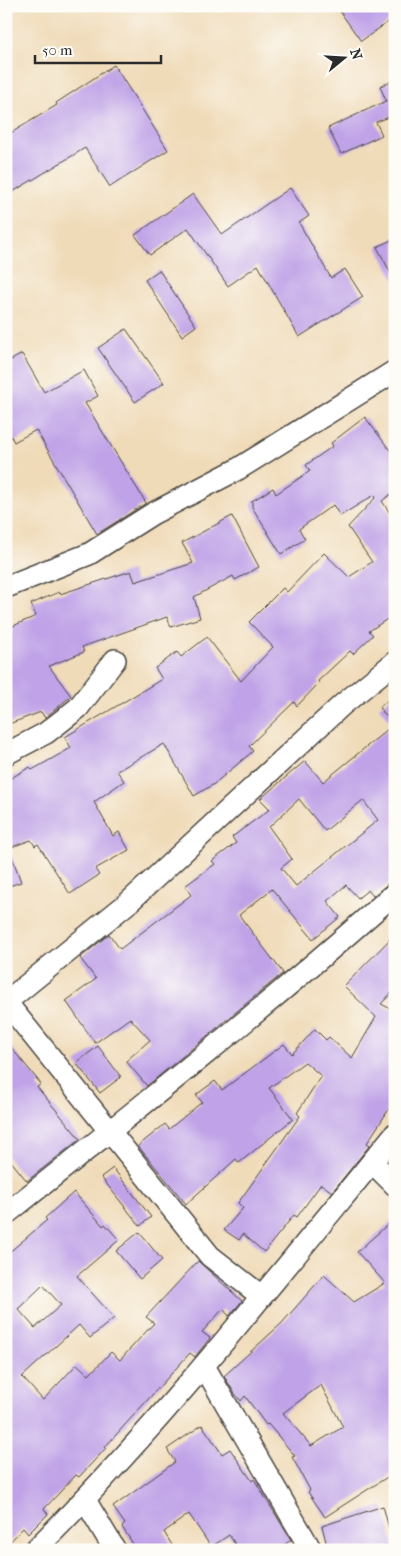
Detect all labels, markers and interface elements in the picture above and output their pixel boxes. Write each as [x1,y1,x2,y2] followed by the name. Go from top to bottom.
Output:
[35,32,161,64] scale bar
[318,32,368,82] north arrow
[42,41,73,59] text: 50 m
[346,46,366,62] text: N

